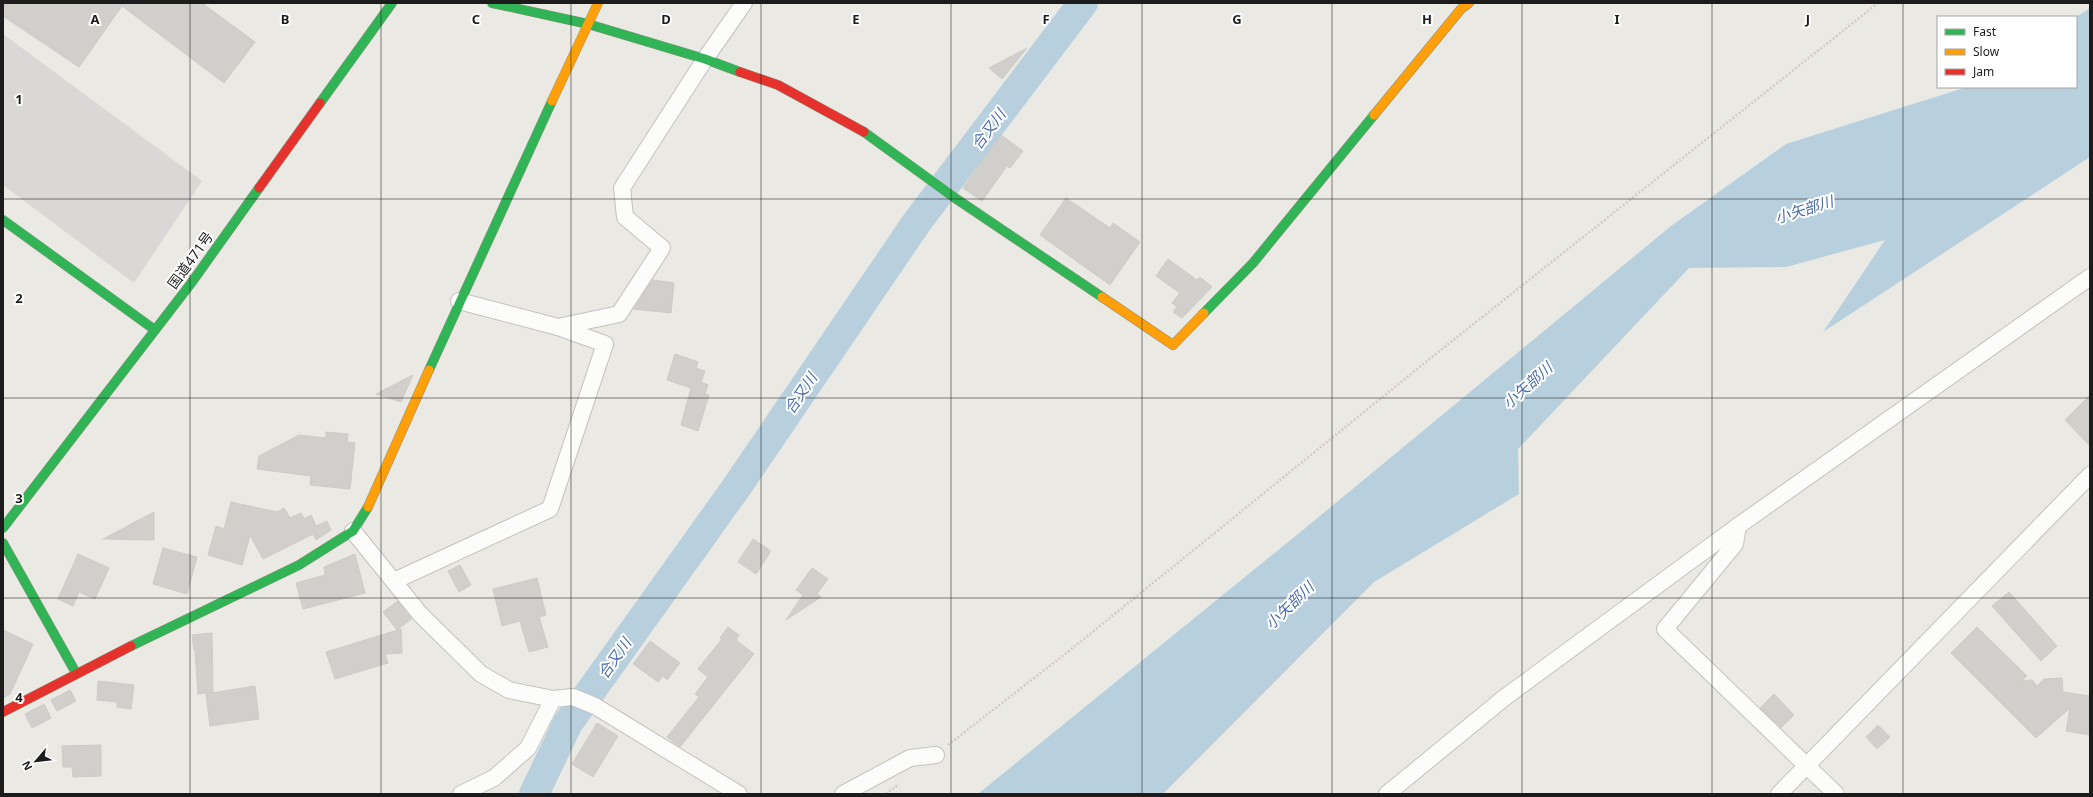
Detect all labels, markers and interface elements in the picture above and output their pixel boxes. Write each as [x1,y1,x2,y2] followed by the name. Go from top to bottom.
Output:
[91,10,100,28] text: A
[281,10,289,28] text: B
[472,10,480,28] text: C
[661,10,671,28] text: D
[852,10,860,28] text: E
[1042,10,1050,28] text: F
[1232,10,1242,28] text: G
[1422,10,1432,28] text: H
[1614,10,1620,28] text: I
[1805,10,1810,28] text: J
[1937,16,2077,88] legend
[1973,23,1997,40] text: Fast
[1973,43,2000,60] text: Slow
[1972,63,1994,80] text: Jam
[15,90,23,108] text: 1
[966,103,1011,153] water label: 合又川
[1772,190,1838,227] water label: 小矢部川
[163,228,217,292] street label: 国道471号
[15,289,23,307] text: 2
[1498,356,1557,413] water label: 小矢部川
[779,367,822,417] water label: 合又川
[15,489,23,507] text: 3
[1260,576,1319,633] water label: 小矢部川
[593,632,636,682] water label: 合又川
[15,688,23,706] text: 4
[16,741,56,781] north arrow
[18,758,35,773] text: N

